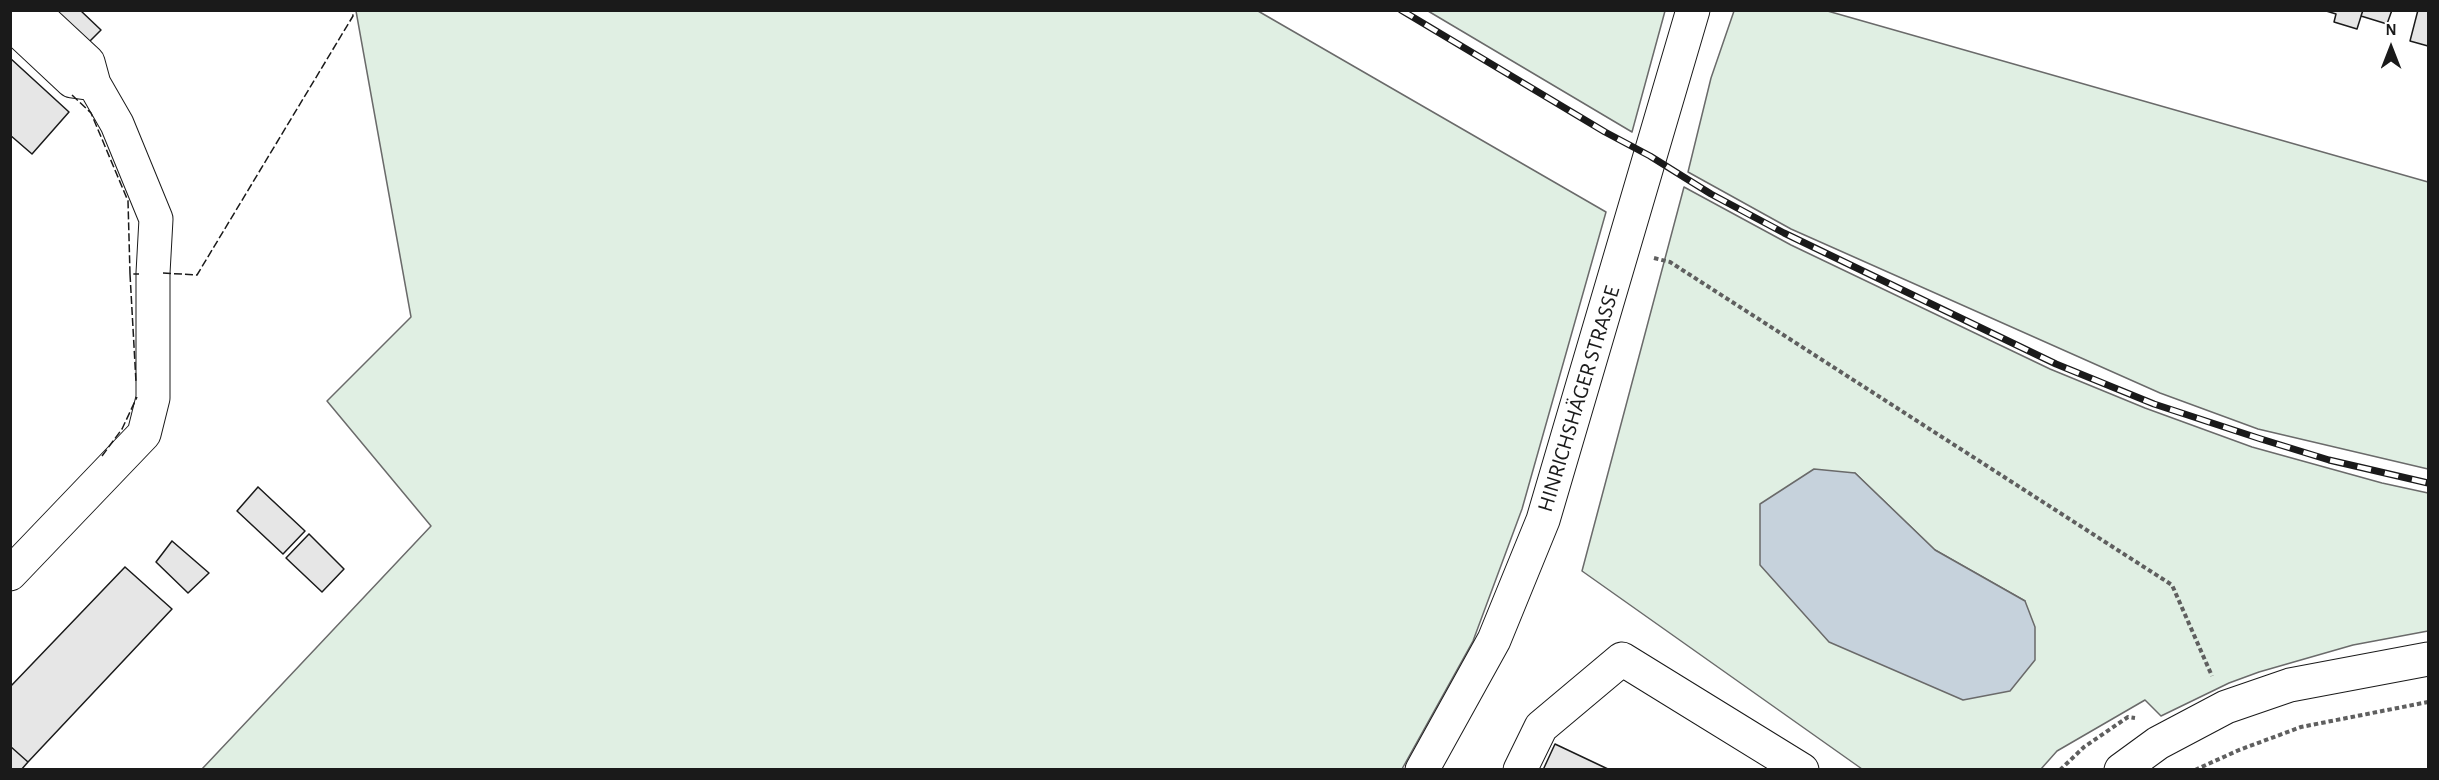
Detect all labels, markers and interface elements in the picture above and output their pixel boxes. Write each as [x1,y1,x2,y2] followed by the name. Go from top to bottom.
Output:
[2361,18,2421,78] north arrow
[2385,22,2397,38] text: N
[1532,283,1626,515] street label: HINRICHSHÄGER STRASSE

